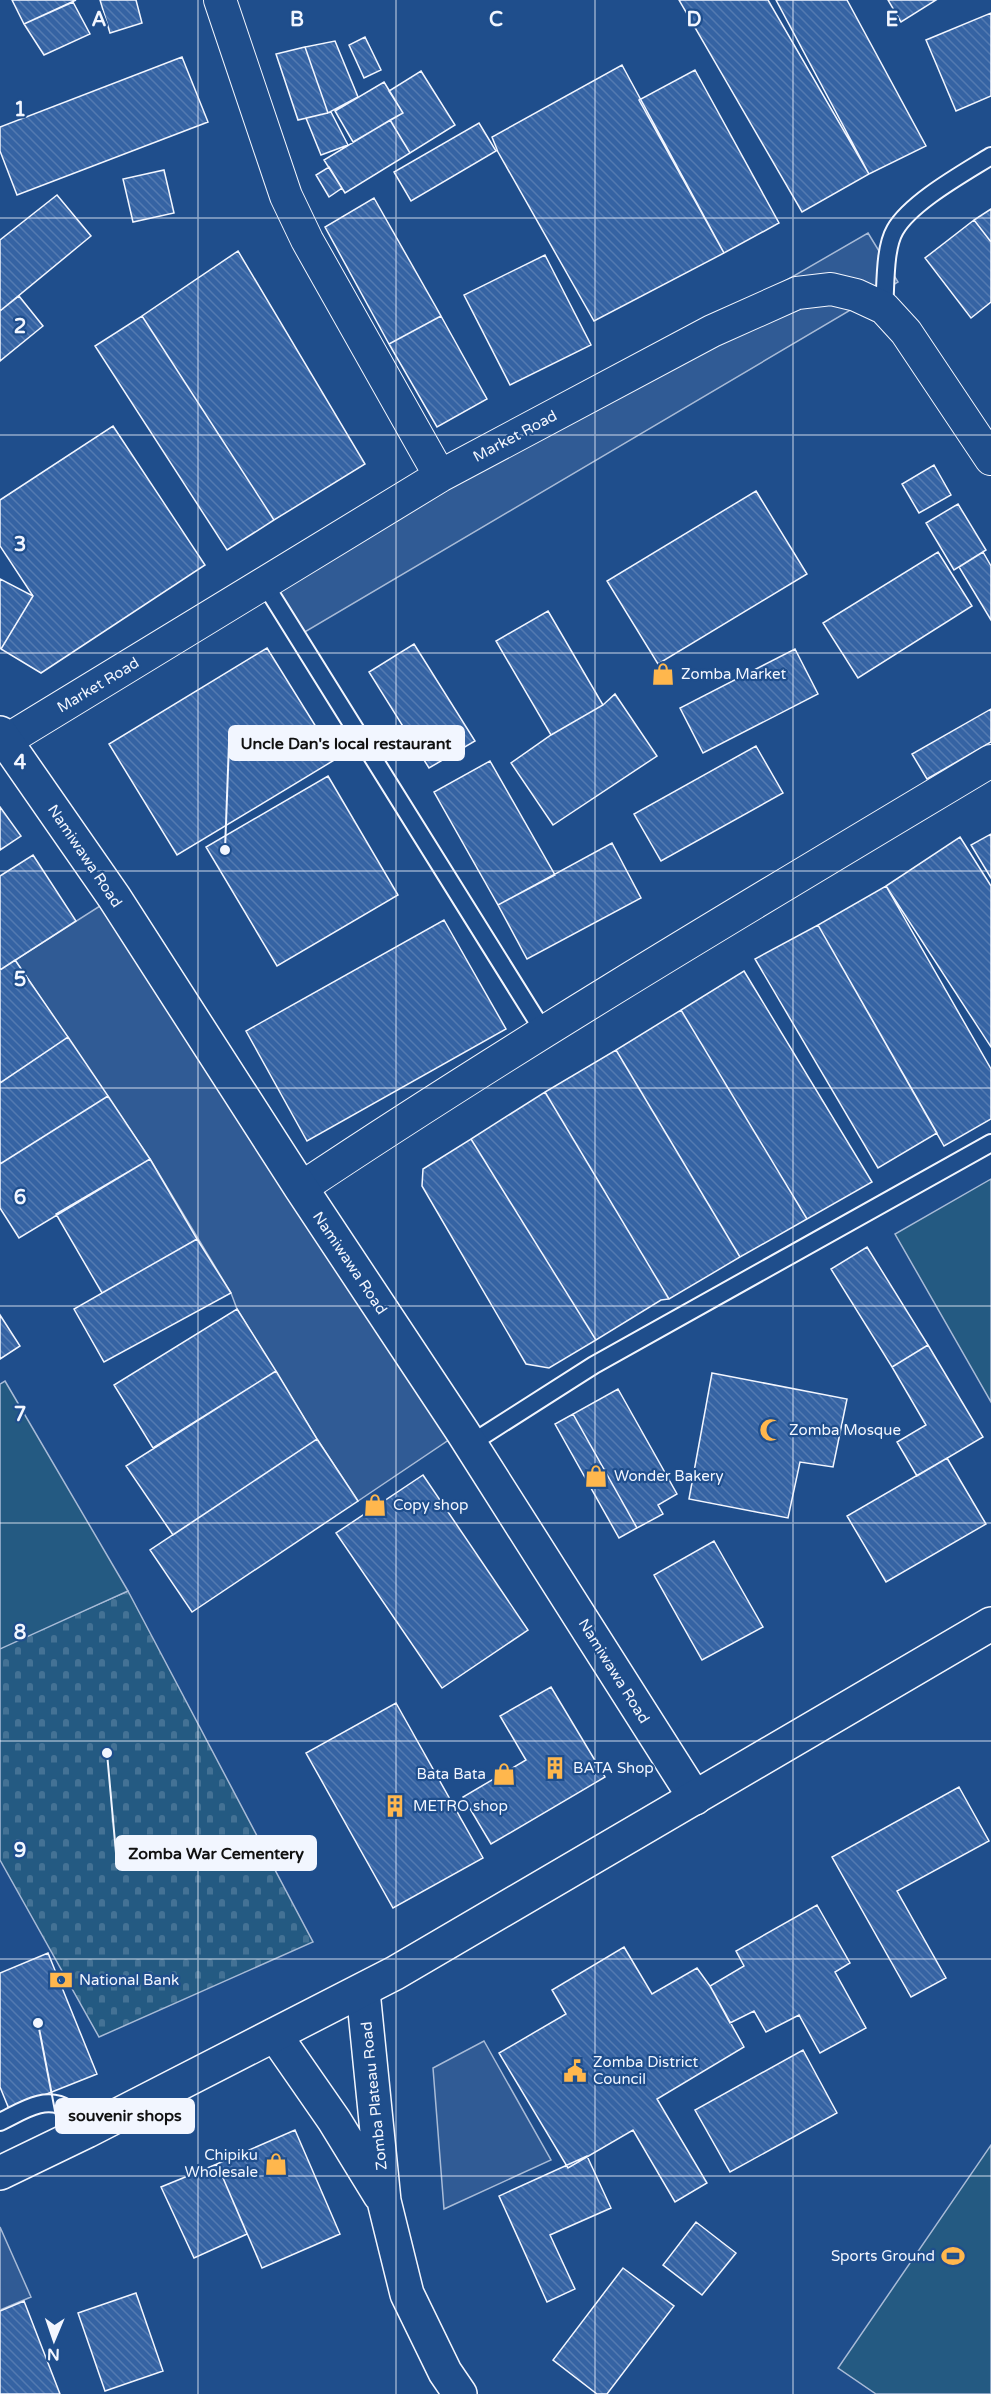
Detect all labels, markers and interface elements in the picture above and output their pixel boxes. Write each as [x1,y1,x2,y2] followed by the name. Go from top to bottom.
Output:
[92,8,107,32] text: A
[290,8,304,32] text: B
[489,8,503,32] text: C
[686,8,702,32] text: D
[886,8,899,32] text: E
[14,98,26,122] text: 1
[14,315,26,339] text: 2
[470,406,560,466] street label: Market Road
[14,533,26,557] text: 3
[54,653,142,717] street label: Market Road
[650,661,676,687] shop icon: Zomba Market
[681,665,786,683] place label: Zomba Market
[229,726,464,760] callout: Uncle Dan's local restaurant
[241,734,452,754] text: Uncle Dan's local restaurant
[14,751,27,775] text: 4
[44,801,126,911] street label: Namiwawa Road
[14,968,26,992] text: 5
[14,1186,26,1210] text: 6
[309,1208,391,1318] street label: Namiwawa Road
[14,1403,26,1427] text: 7
[758,1417,784,1443] mosque icon: Zomba Mosque
[789,1421,901,1439] place label: Zomba Mosque
[583,1463,609,1489] shop icon: Wonder Bakery
[614,1467,724,1485] place label: Wonder Bakery
[362,1492,388,1518] shop icon: Copy shop
[393,1496,469,1514] place label: Copy shop
[575,1615,653,1727] street label: Namiwawa Road
[14,1621,26,1645] text: 8
[542,1755,568,1781] building icon: BATA Shop
[573,1759,654,1777] place label: BATA Shop
[491,1761,517,1787] shop icon: Bata Bata
[416,1765,486,1783] place label: Bata Bata
[382,1793,408,1819] building icon: METRO shop
[413,1797,508,1815] place label: METRO shop
[116,1836,316,1870] callout: Zomba War Cementery
[14,1839,26,1863] text: 9
[128,1844,304,1864] text: Zomba War Cementery
[48,1967,74,1993] bank icon: National Bank
[79,1971,179,1989] place label: National Bank
[357,2021,391,2171] street label: Zomba Plateau Road
[593,2053,698,2088] place label: Zomba District Council
[562,2058,588,2084] public building icon: Zomba District Council
[56,2099,194,2133] callout: souvenir shops
[68,2106,182,2126] text: souvenir shops
[184,2146,258,2181] place label: Chipiku Wholesale
[263,2151,289,2177] shop icon: Chipiku Wholesale
[940,2243,966,2269] sports icon: Sports Ground
[831,2247,935,2265] place label: Sports Ground
[24,2310,84,2370] north arrow
[47,2344,60,2364] text: N

